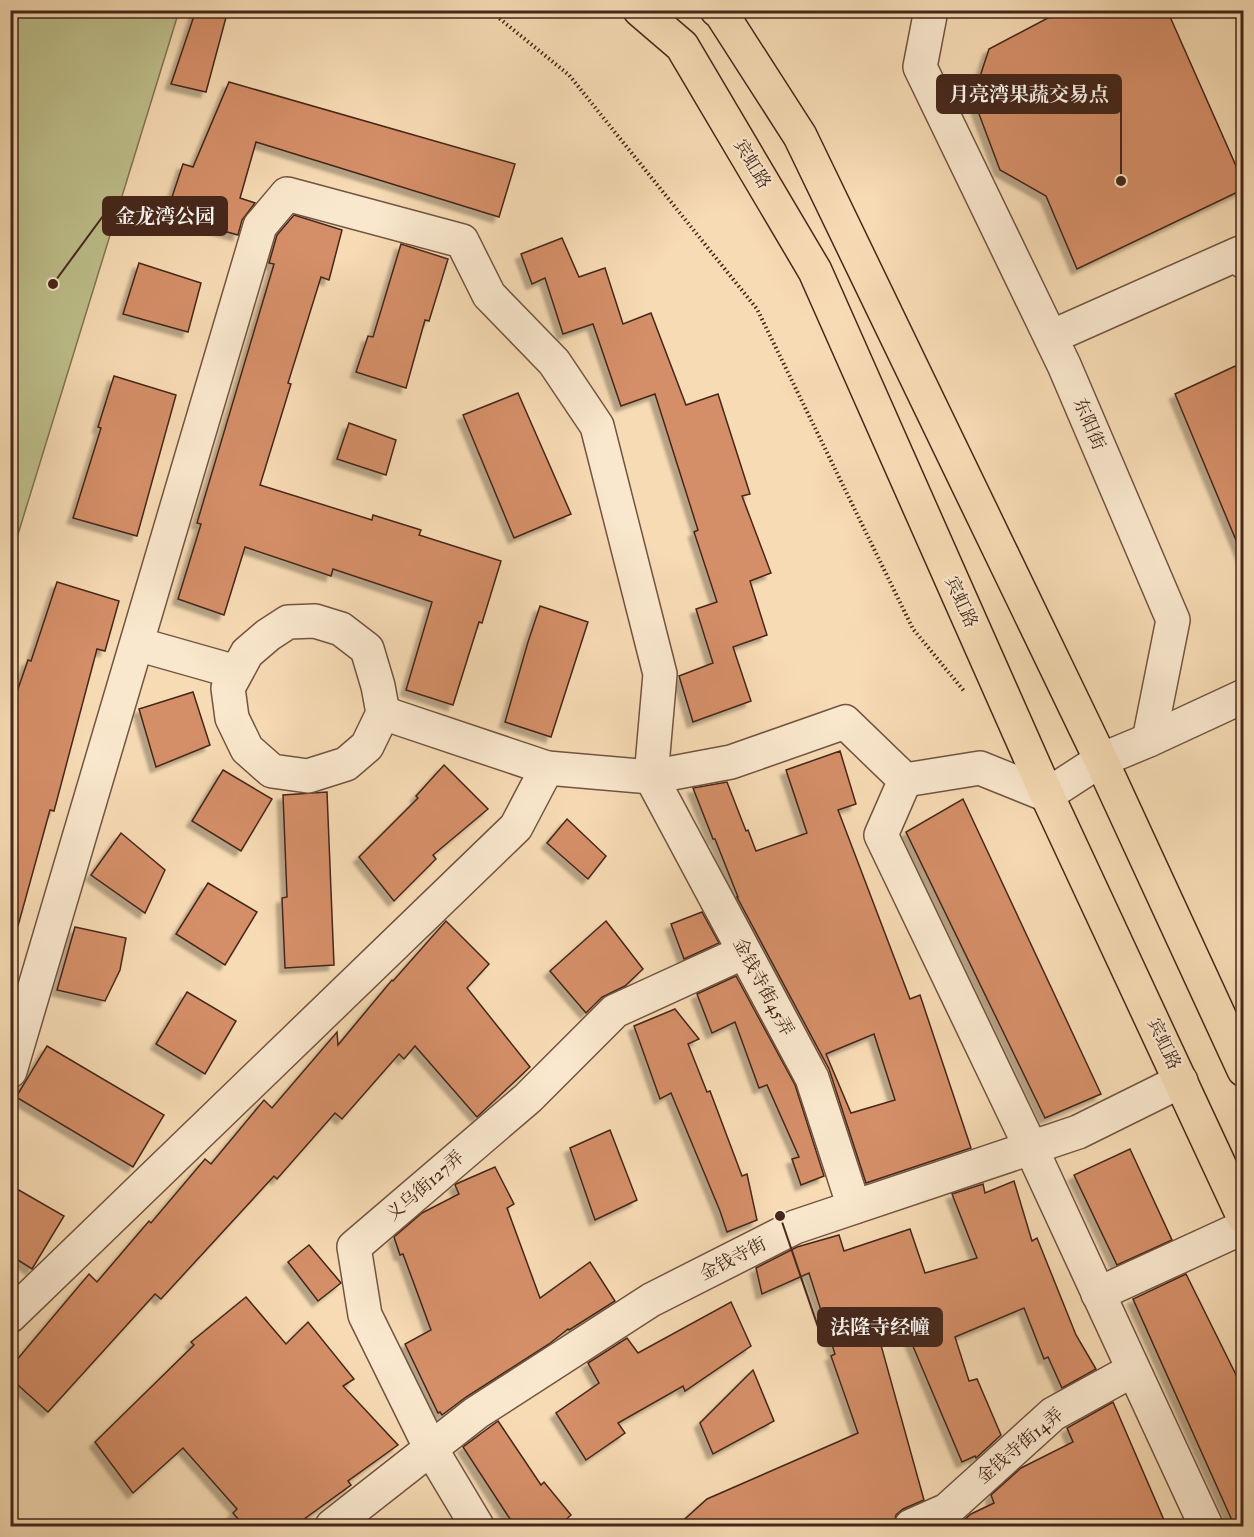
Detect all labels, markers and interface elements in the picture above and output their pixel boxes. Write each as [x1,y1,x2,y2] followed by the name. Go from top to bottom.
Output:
[937,75,1121,113] callout: 月亮湾果蔬交易点
[949,82,1109,107] text: 月亮湾果蔬交易点
[728,135,776,193] street label: 宾虹路
[103,197,227,235] callout: 金龙湾公园
[115,204,215,229] text: 金龙湾公园
[1068,395,1110,453] street label: 东阳街
[940,573,982,631] street label: 宾虹路
[728,934,798,1040] street label: 金钱寺街45弄
[1142,1015,1186,1073] street label: 宾虹路
[381,1146,469,1226] street label: 义乌街127弄
[696,1232,770,1286] street label: 金钱寺街
[818,1308,942,1346] callout: 法隆寺经幢
[830,1315,930,1340] text: 法隆寺经幢
[972,1403,1068,1489] street label: 金钱寺街14弄

